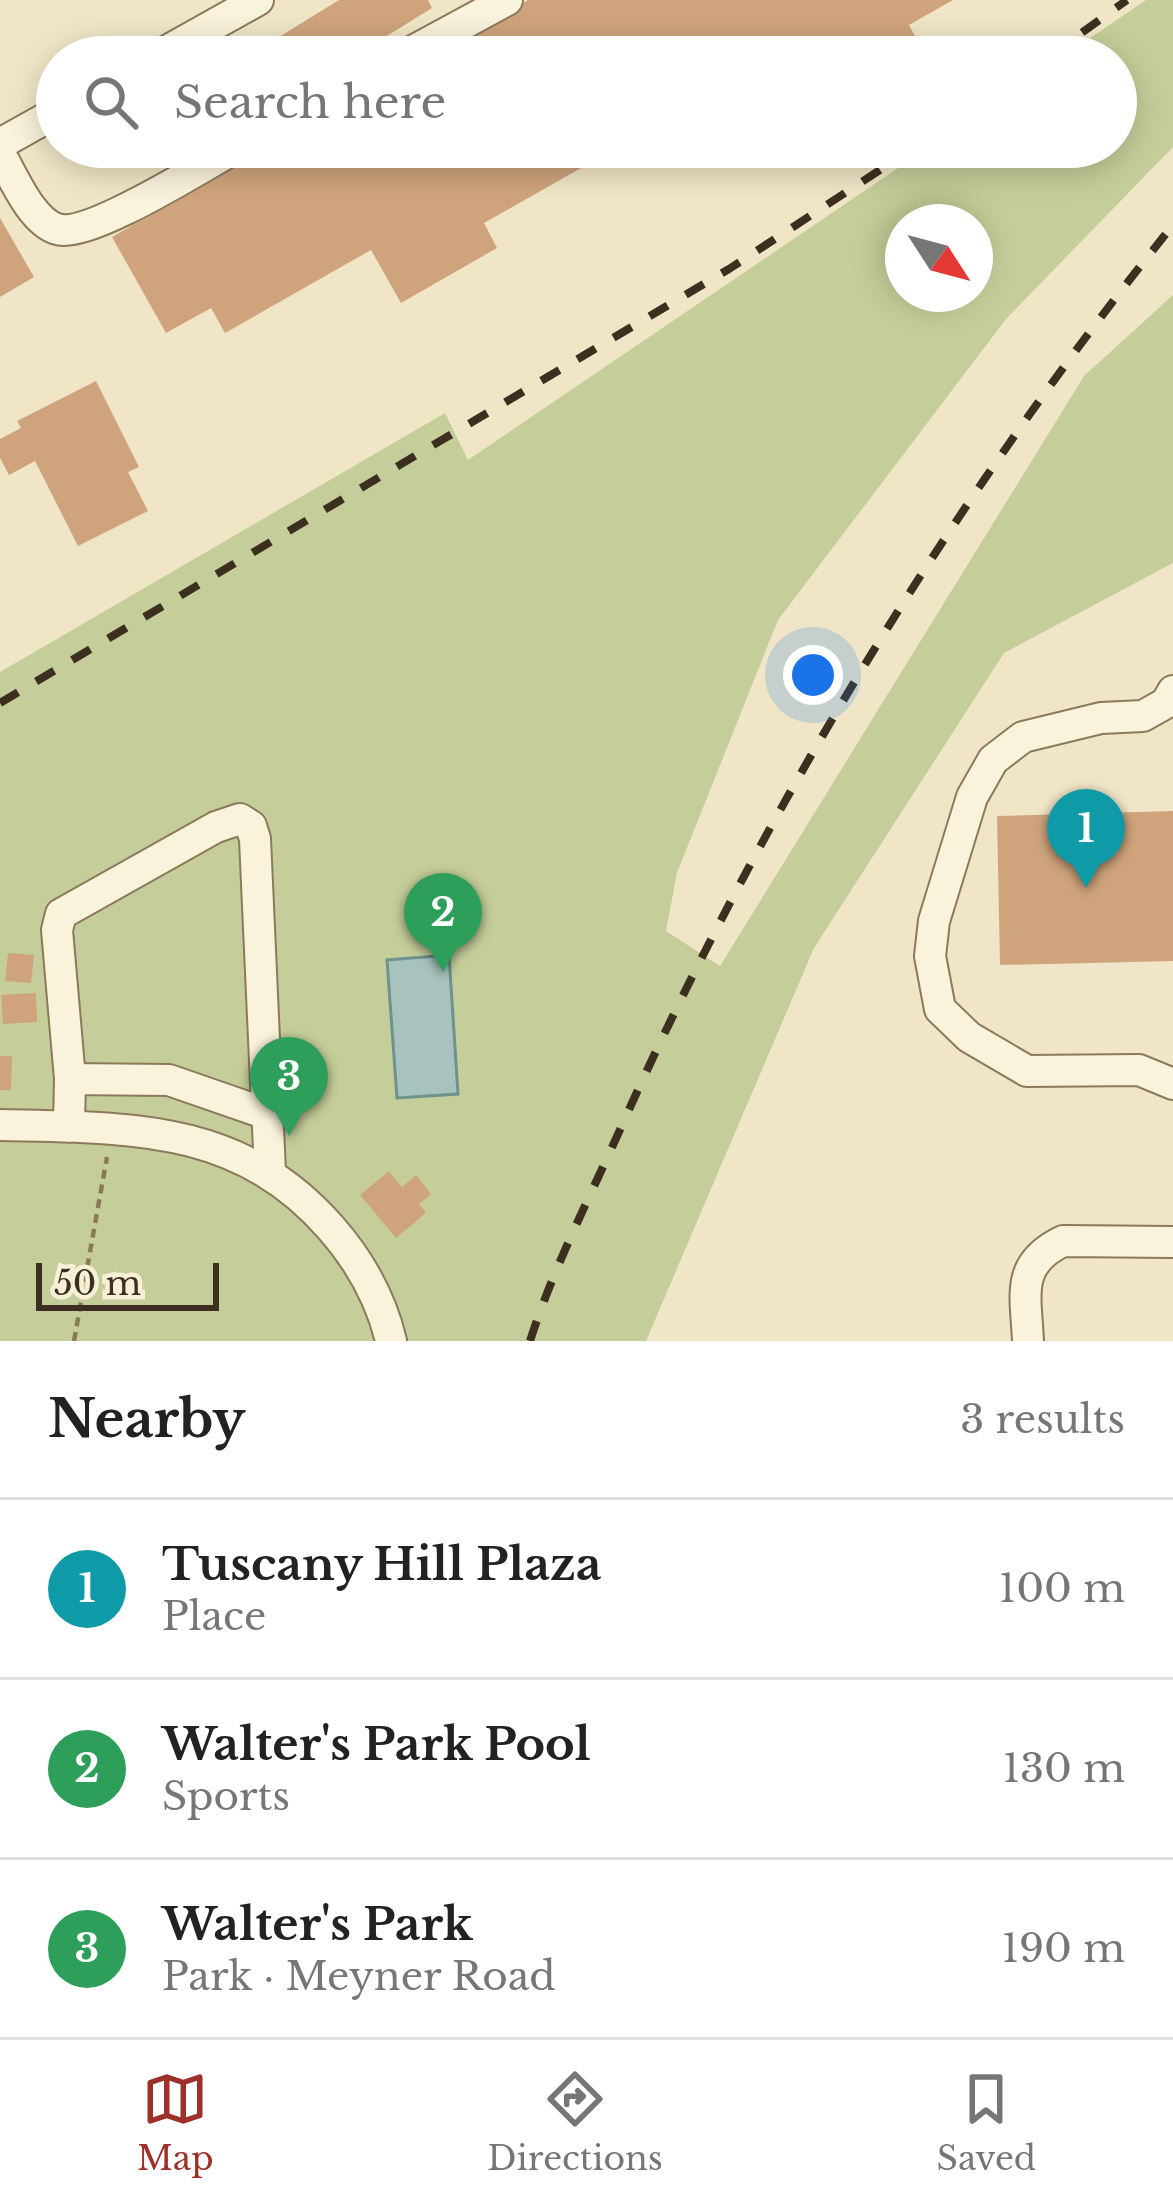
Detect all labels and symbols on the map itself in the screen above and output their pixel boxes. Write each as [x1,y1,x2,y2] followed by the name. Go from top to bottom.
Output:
[885,204,993,312] north arrow
[783,645,843,705] your location
[1047,789,1125,888] pin: 1
[404,873,482,972] pin: 2
[250,1037,328,1136] pin: 3
[36,1257,219,1310] scale bar

